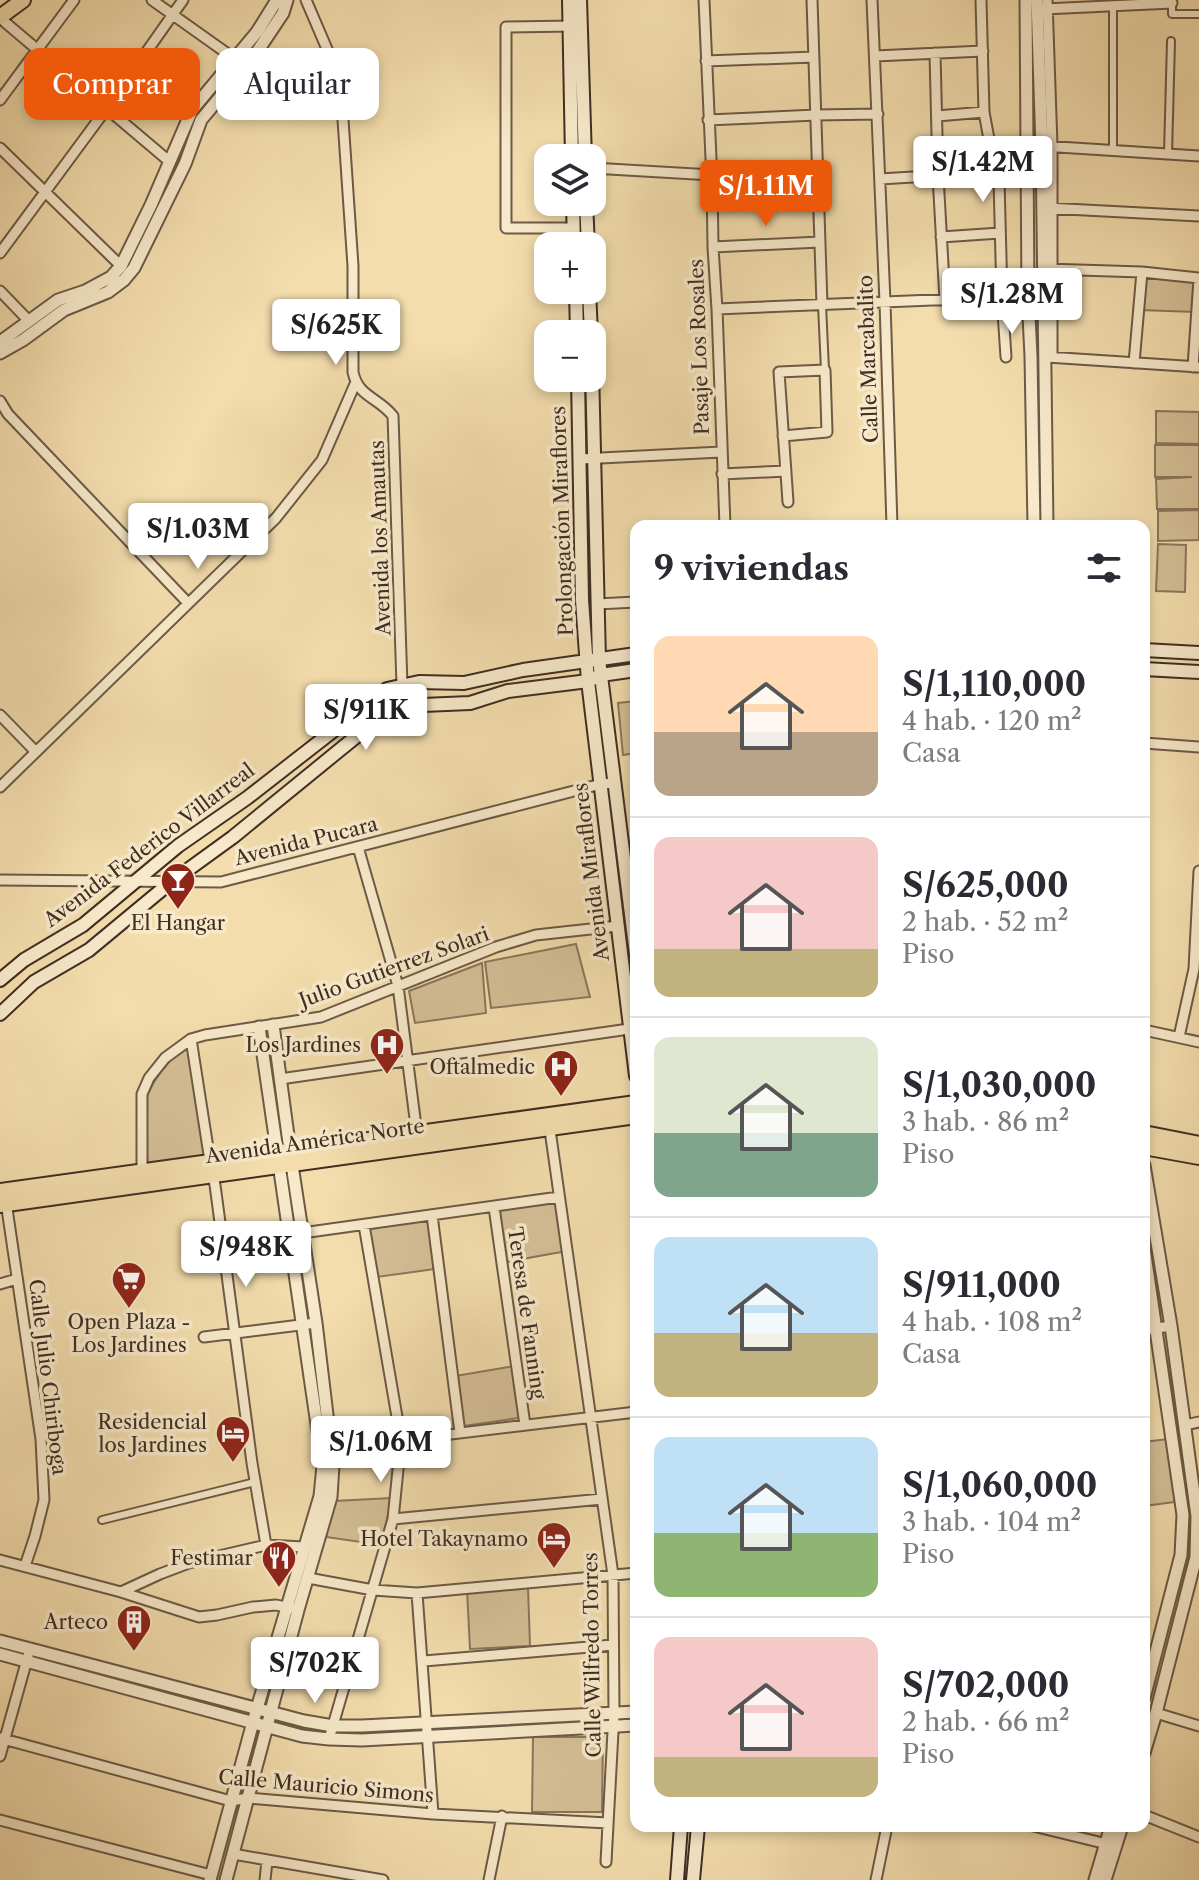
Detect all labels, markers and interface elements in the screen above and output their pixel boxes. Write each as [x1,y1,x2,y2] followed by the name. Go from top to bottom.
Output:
[24,48,200,120] chip: Comprar
[216,48,379,120] chip: Alquilar
[909,136,1057,204] pin: S/1.42M
[534,144,606,392] map controls
[534,144,606,216] button: layers
[931,146,1035,178] text: S/1.42M
[692,160,840,228] pin: S/1.11M
[718,170,814,202] text: S/1.11M
[534,232,606,304] button: +
[684,259,714,435] street label: Pasaje Los Rosales
[938,268,1086,336] pin: S/1.28M
[853,275,883,443] street label: Calle Marcabalito
[960,278,1064,310] text: S/1.28M
[271,299,401,367] pin: S/625K
[290,309,382,341] text: S/625K
[534,320,606,392] button: −
[546,406,578,636] street label: Prolongación Miraflores
[365,440,395,637] street label: Avenida los Amautas
[124,503,272,571] pin: S/1.03M
[146,513,250,545] text: S/1.03M
[1082,546,1126,590] icon: filters
[654,547,849,589] text: 9 viviendas
[902,663,1086,705] text: S/1,110,000
[718,668,814,764] icon: home
[301,684,431,752] pin: S/911K
[323,694,409,726] text: S/911K
[902,705,1082,737] text: 4 hab. · 120 m²
[902,737,961,769] text: Casa
[38,758,259,933] street label: Avenida Federico Villarreal
[568,781,614,964] street label: Avenida Miraflores
[231,811,381,871] street label: Avenida Pucara
[159,861,197,911] bar icon: El Hangar
[902,864,1069,906] text: S/625,000
[718,869,814,965] icon: home
[902,906,1068,938] text: 2 hab. · 52 m²
[131,911,226,935] place label: El Hangar
[293,921,492,1014] street label: Julio Gutierrez Solari
[902,938,954,970] text: Piso
[368,1026,406,1076] hospital icon: Los Jardines
[245,1033,361,1057] place label: Los Jardines
[542,1048,580,1098] hospital icon: Oftalmedic
[429,1055,535,1079] place label: Oftalmedic
[902,1064,1096,1106] text: S/1,030,000
[718,1069,814,1165] icon: home
[902,1106,1069,1138] text: 3 hab. · 86 m²
[203,1114,426,1168] street label: Avenida América Norte
[902,1138,954,1170] text: Piso
[181,1221,311,1289] pin: S/948K
[503,1225,551,1401] street label: Teresa de Fanning
[199,1231,293,1263] text: S/948K
[110,1260,148,1310] supermarket icon: Open Plaza - Los Jardines
[902,1264,1061,1306] text: S/911,000
[718,1269,814,1365] icon: home
[24,1278,72,1477] street label: Calle Julio Chiriboga
[902,1306,1082,1338] text: 4 hab. · 108 m²
[68,1310,190,1357] place label: Open Plaza - Los Jardines
[902,1338,961,1370] text: Casa
[97,1410,207,1457] place label: Residencial los Jardines
[214,1414,252,1464] hotel icon: Residencial los Jardines
[307,1416,455,1484] pin: S/1.06M
[329,1426,433,1458] text: S/1.06M
[902,1464,1098,1506] text: S/1,060,000
[718,1469,814,1565] icon: home
[902,1506,1081,1538] text: 3 hab. · 104 m²
[535,1520,573,1570] hotel icon: Hotel Takaynamo
[360,1527,528,1551] place label: Hotel Takaynamo
[902,1538,954,1570] text: Piso
[260,1539,298,1589] restaurant icon: Festimar
[170,1546,254,1570] place label: Festimar
[578,1552,606,1758] street label: Calle Wilfredo Torres
[115,1603,153,1653] building icon: Arteco
[43,1610,108,1634] place label: Arteco
[250,1637,380,1705] pin: S/702K
[269,1647,361,1679] text: S/702K
[902,1664,1070,1706] text: S/702,000
[718,1669,814,1765] icon: home
[902,1706,1070,1738] text: 2 hab. · 66 m²
[902,1738,954,1770] text: Piso
[217,1765,435,1807] street label: Calle Mauricio Simons

